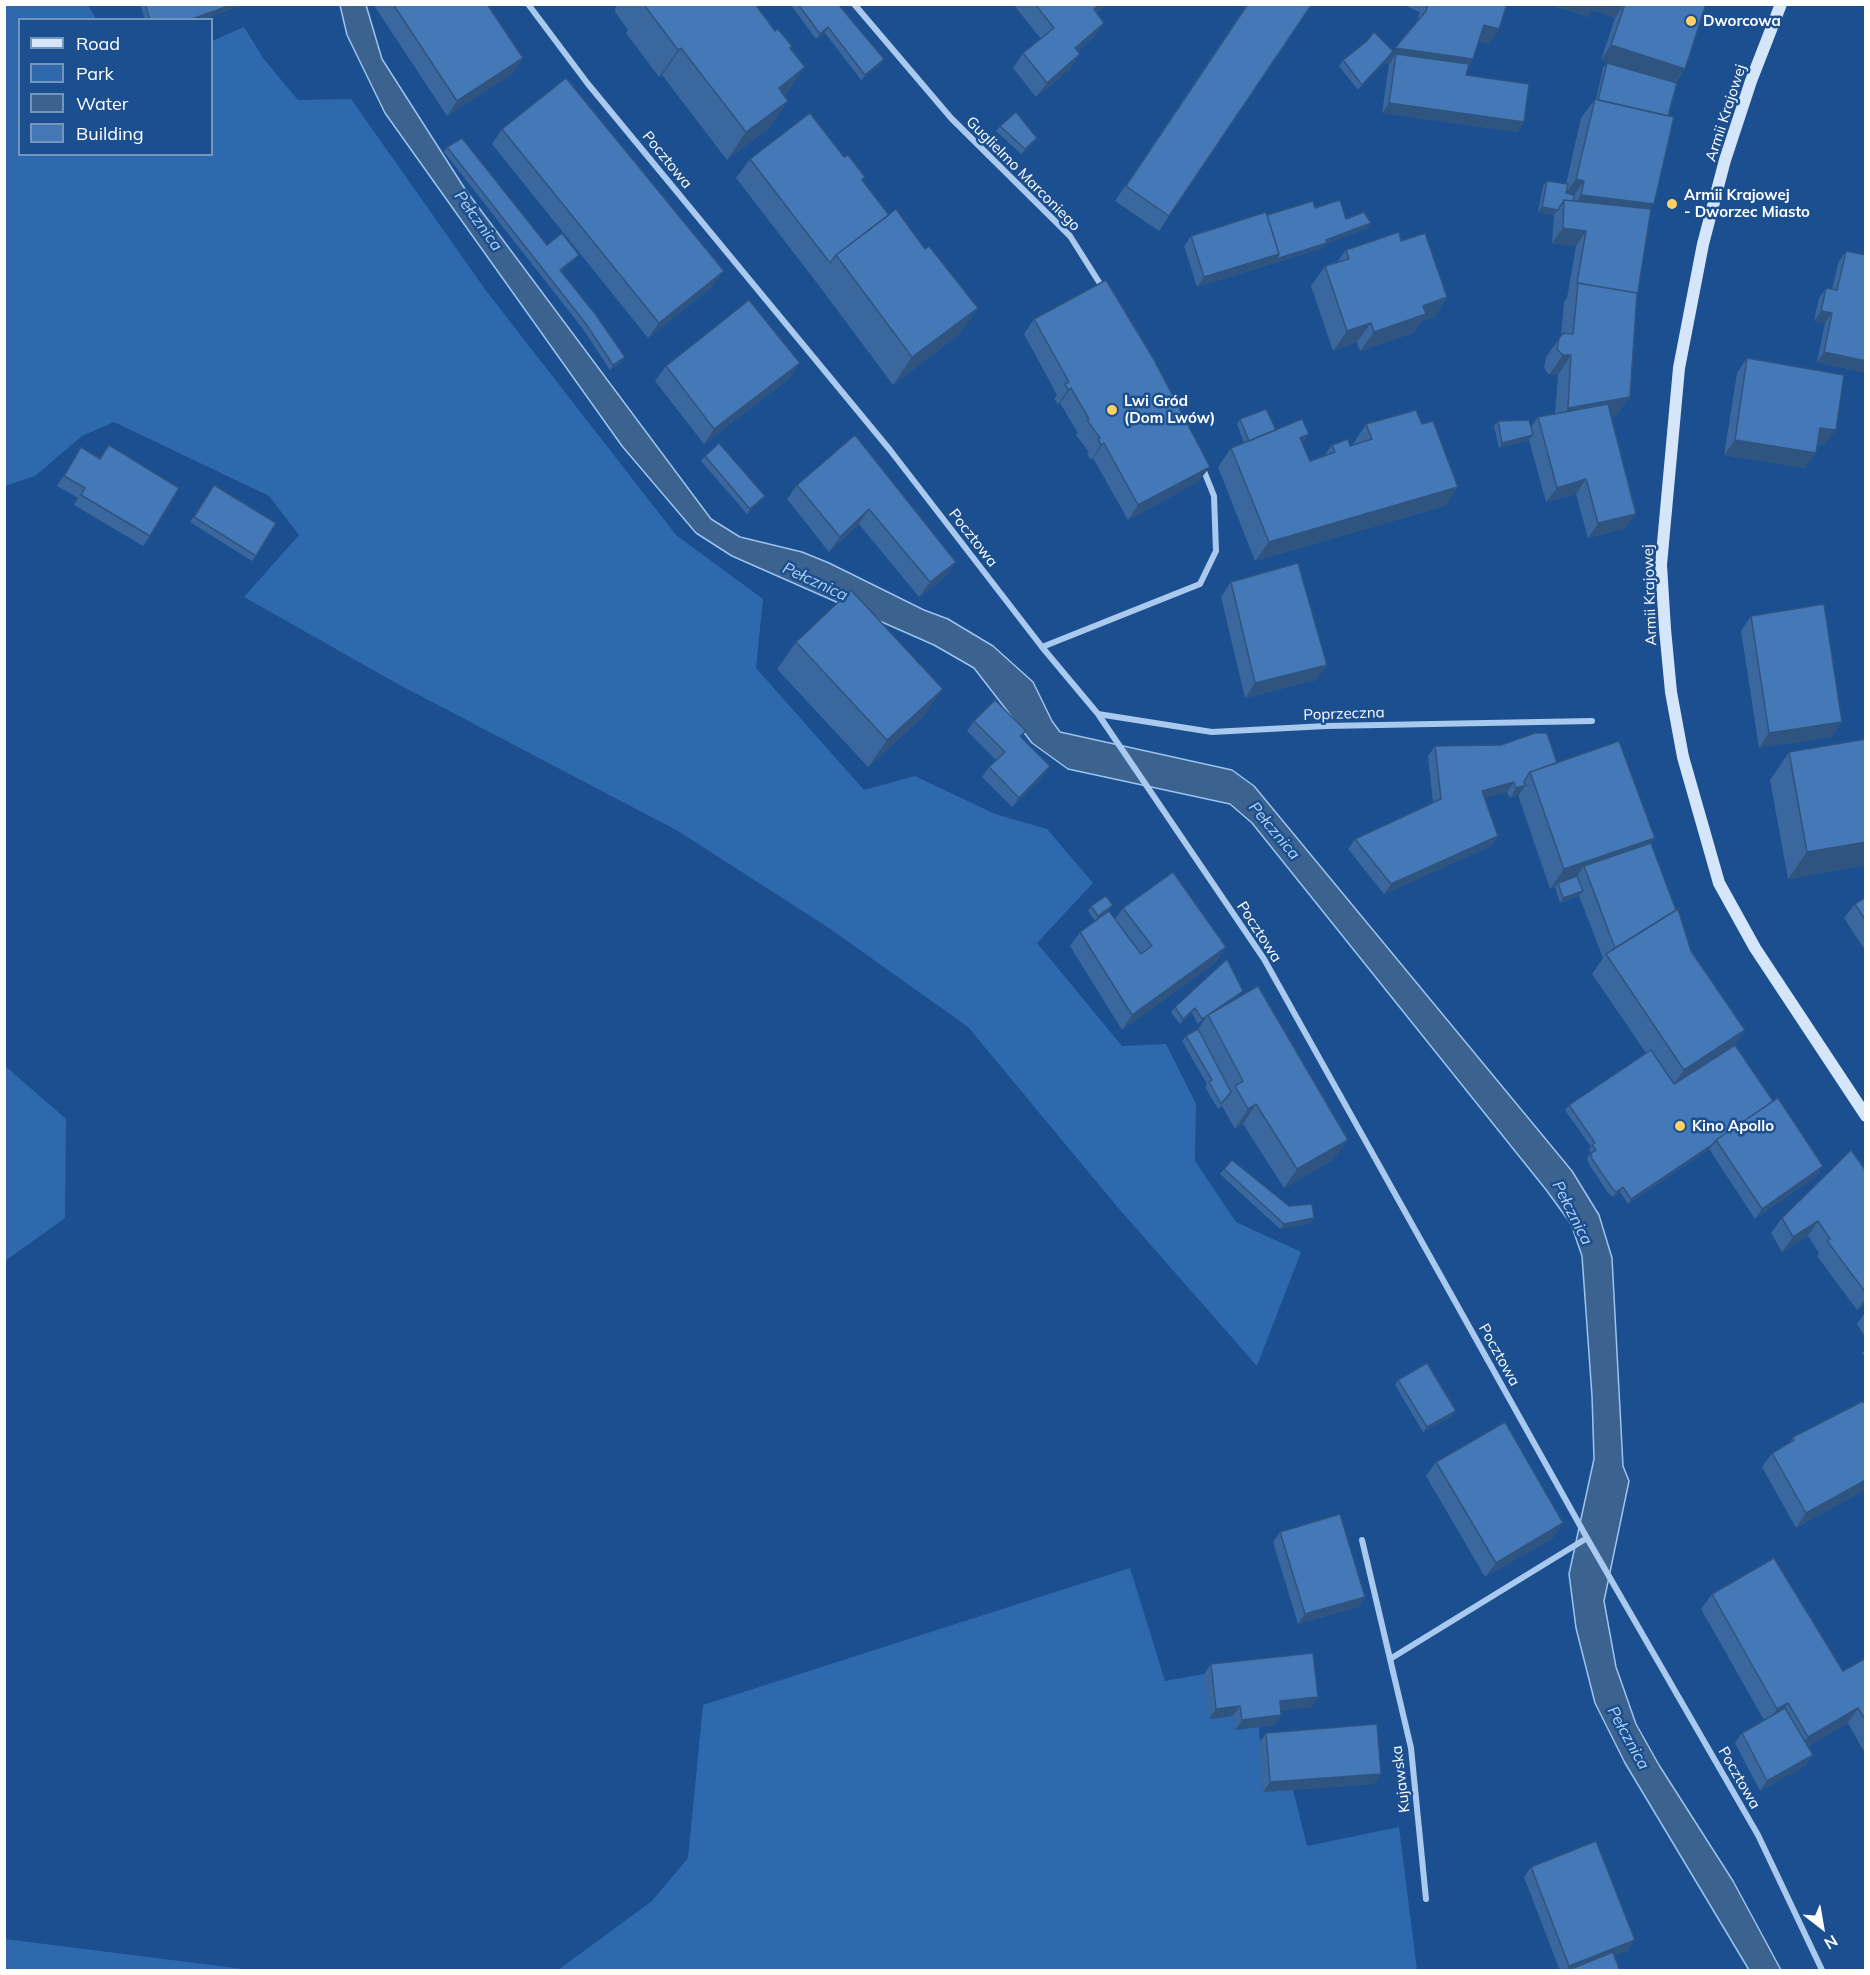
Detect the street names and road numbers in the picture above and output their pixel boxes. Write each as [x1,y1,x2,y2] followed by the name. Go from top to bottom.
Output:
[1702,62,1750,164] street label: Armii Krajowej
[962,113,1084,235] street label: Guglielmo Marconiego
[638,128,696,192] street label: Pocztowa
[945,505,1001,571] street label: Pocztowa
[1639,544,1661,646] street label: Armii Krajowej
[1303,704,1385,724] street label: Poprzeczna
[1233,898,1285,966] street label: Pocztowa
[1474,1321,1524,1389] street label: Pocztowa
[1388,1744,1414,1814] street label: Kujawska
[1714,1744,1764,1812] street label: Pocztowa

